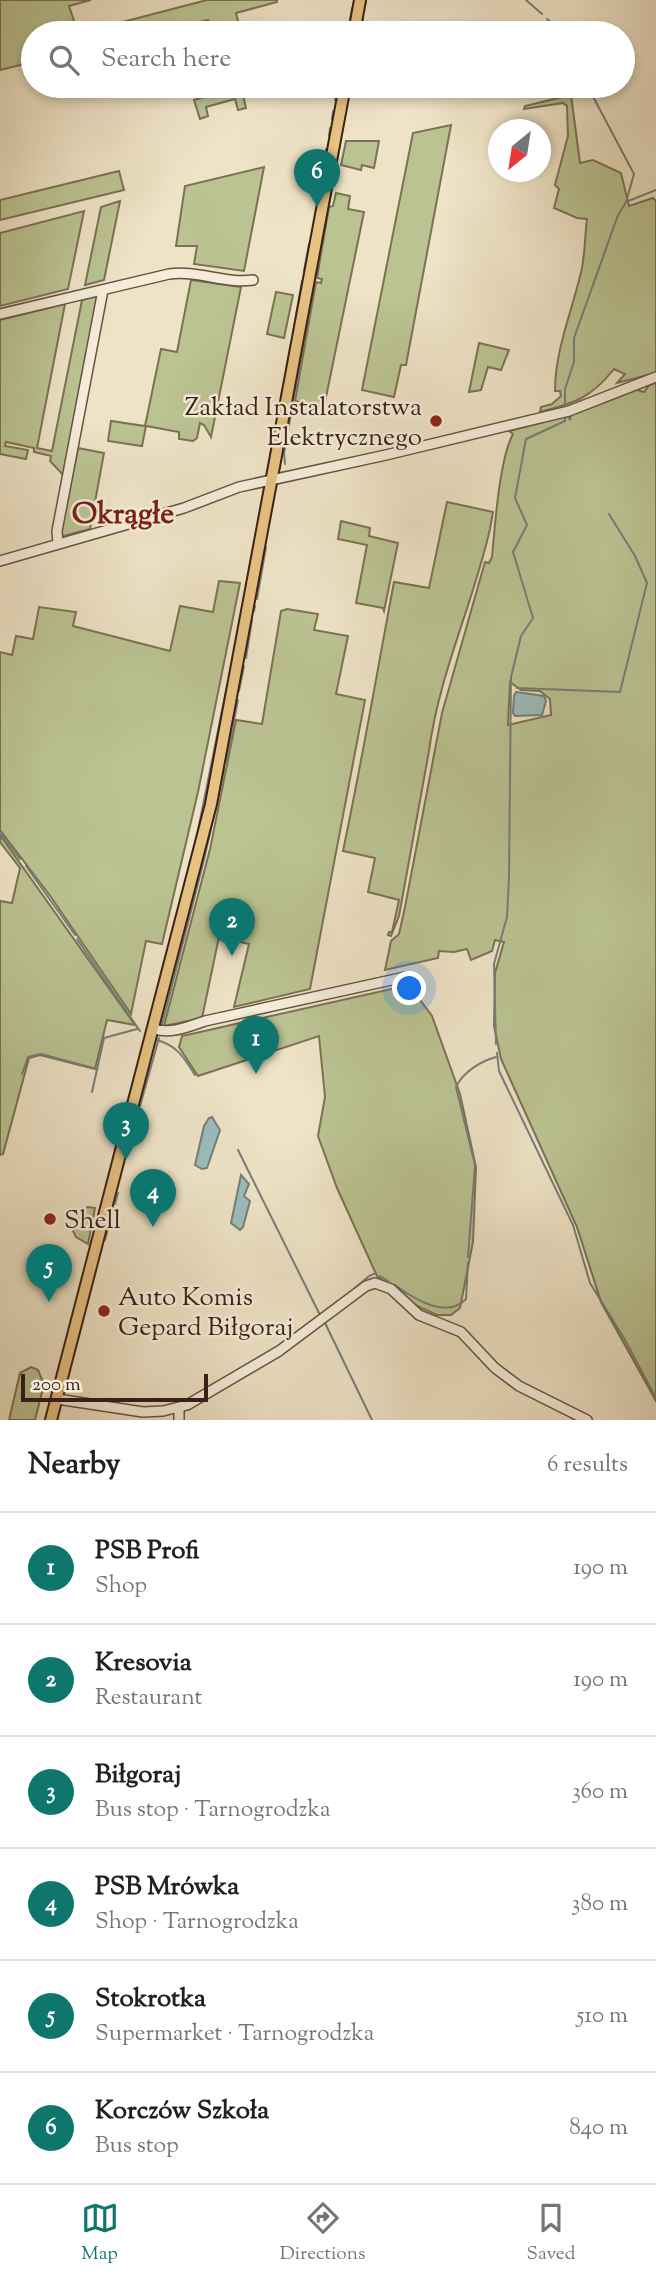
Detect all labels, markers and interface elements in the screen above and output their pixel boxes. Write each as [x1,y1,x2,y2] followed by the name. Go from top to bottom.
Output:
[21,21,635,98] search box
[45,41,83,79] icon: search
[101,41,231,78] text: Search here
[488,119,551,182] north arrow
[294,149,340,207] pin: 6
[185,390,422,457] place label: Zakład Instalatorstwa Elektrycznego
[428,413,444,429] marker: Zakład Instalatorstwa Elektrycznego
[72,494,174,537] district label: Okrągłe
[209,898,255,956] pin: 2
[392,971,426,1005] your location
[233,1016,279,1074] pin: 1
[103,1102,149,1160] pin: 3
[130,1169,176,1227] pin: 4
[64,1203,121,1240] place label: Shell
[42,1211,58,1227] marker: Shell
[26,1244,72,1302] pin: 5
[118,1280,293,1347] place label: Auto Komis Gepard Biłgoraj
[96,1303,112,1319] marker: Auto Komis Gepard Biłgoraj
[21,1371,208,1403] scale bar
[32,1372,81,1399] text: 200 m
[28,1444,120,1487] text: Nearby
[547,1449,628,1482] text: 6 results
[95,1533,199,1570] text: PSB Profi
[47,1552,55,1585] text: 1
[573,1552,628,1585] text: 190 m
[95,1570,147,1603] text: Shop
[95,1645,192,1682] text: Kresovia
[46,1664,56,1697] text: 2
[573,1664,628,1697] text: 190 m
[95,1682,202,1715] text: Restaurant
[95,1757,181,1794] text: Biłgoraj
[46,1776,56,1809] text: 3
[571,1776,628,1809] text: 360 m
[95,1794,331,1827] text: Bus stop · Tarnogrodzka
[95,1869,239,1906] text: PSB Mrówka
[45,1888,57,1921] text: 4
[571,1888,628,1921] text: 380 m
[95,1906,299,1939] text: Shop · Tarnogrodzka
[95,1981,206,2018] text: Stokrotka
[47,2000,55,2033] text: 5
[576,2000,628,2033] text: 510 m
[95,2018,374,2051] text: Supermarket · Tarnogrodzka
[95,2093,269,2130] text: Korczów Szkoła
[45,2112,57,2145] text: 6
[569,2112,628,2145] text: 840 m
[95,2130,179,2163] text: Bus stop
[81,2199,119,2268] tab: Map
[280,2199,365,2268] tab: Directions
[527,2199,575,2268] tab: Saved

